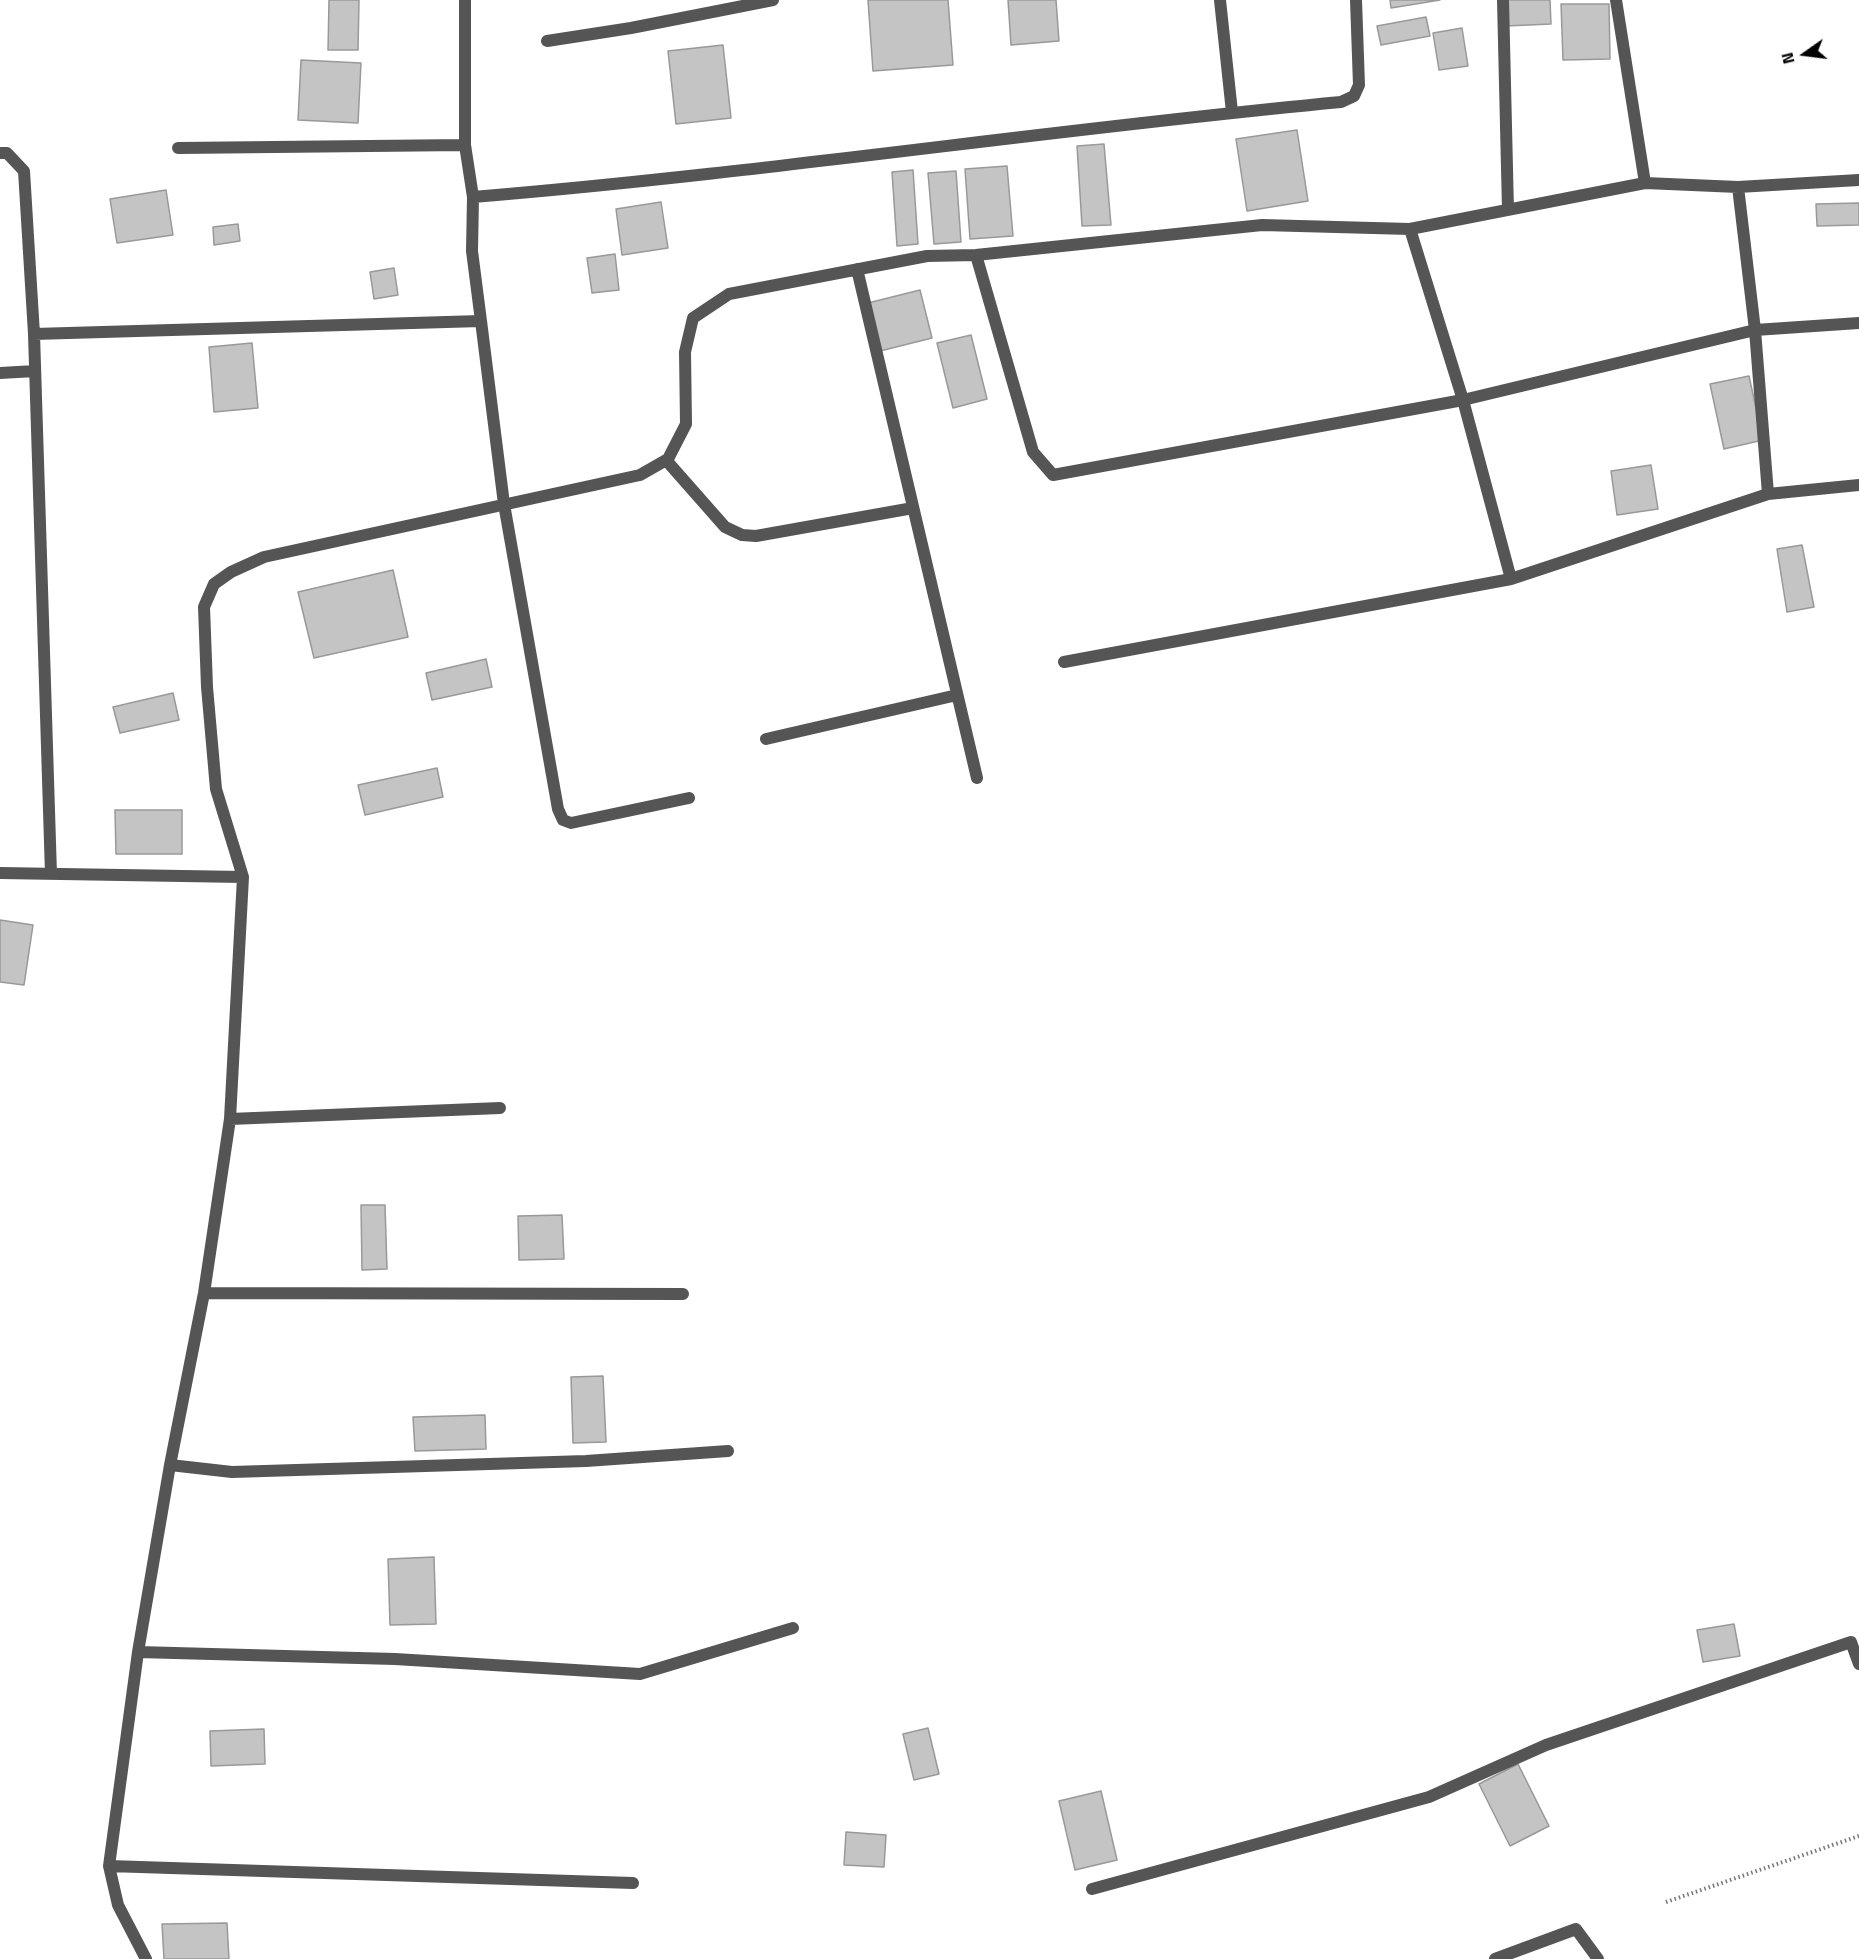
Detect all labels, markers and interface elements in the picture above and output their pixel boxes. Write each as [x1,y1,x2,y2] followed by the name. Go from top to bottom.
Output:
[1775,24,1835,84] north arrow
[1775,50,1801,67] text: N

